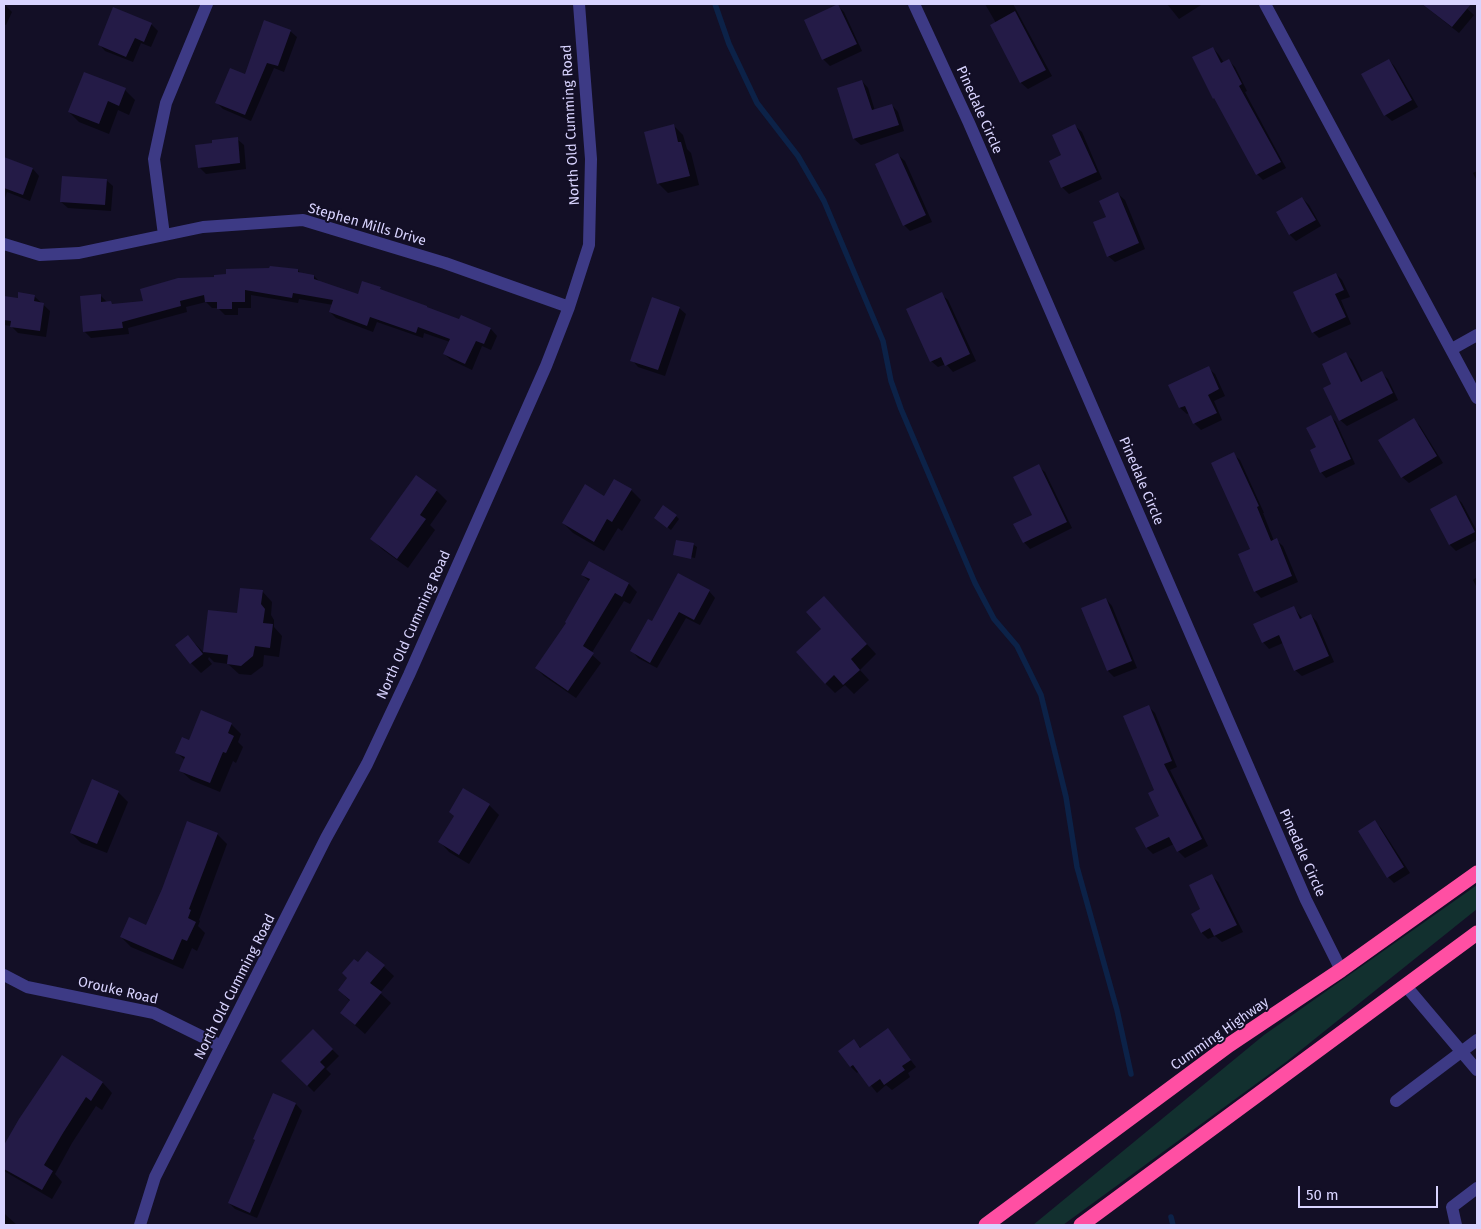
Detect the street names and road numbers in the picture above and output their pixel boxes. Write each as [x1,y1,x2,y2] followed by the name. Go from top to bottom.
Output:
[558,44,584,206] street label: North Old Cumming Road
[952,64,1006,156] street label: Pinedale Circle
[306,200,428,250] street label: Stephen Mills Drive
[1115,434,1167,528] street label: Pinedale Circle
[374,548,454,702] street label: North Old Cumming Road
[1275,807,1329,899] street label: Pinedale Circle
[191,911,279,1063] street label: North Old Cumming Road
[76,974,160,1008] street label: Orouke Road
[1168,994,1272,1074] street label: Cumming Highway

